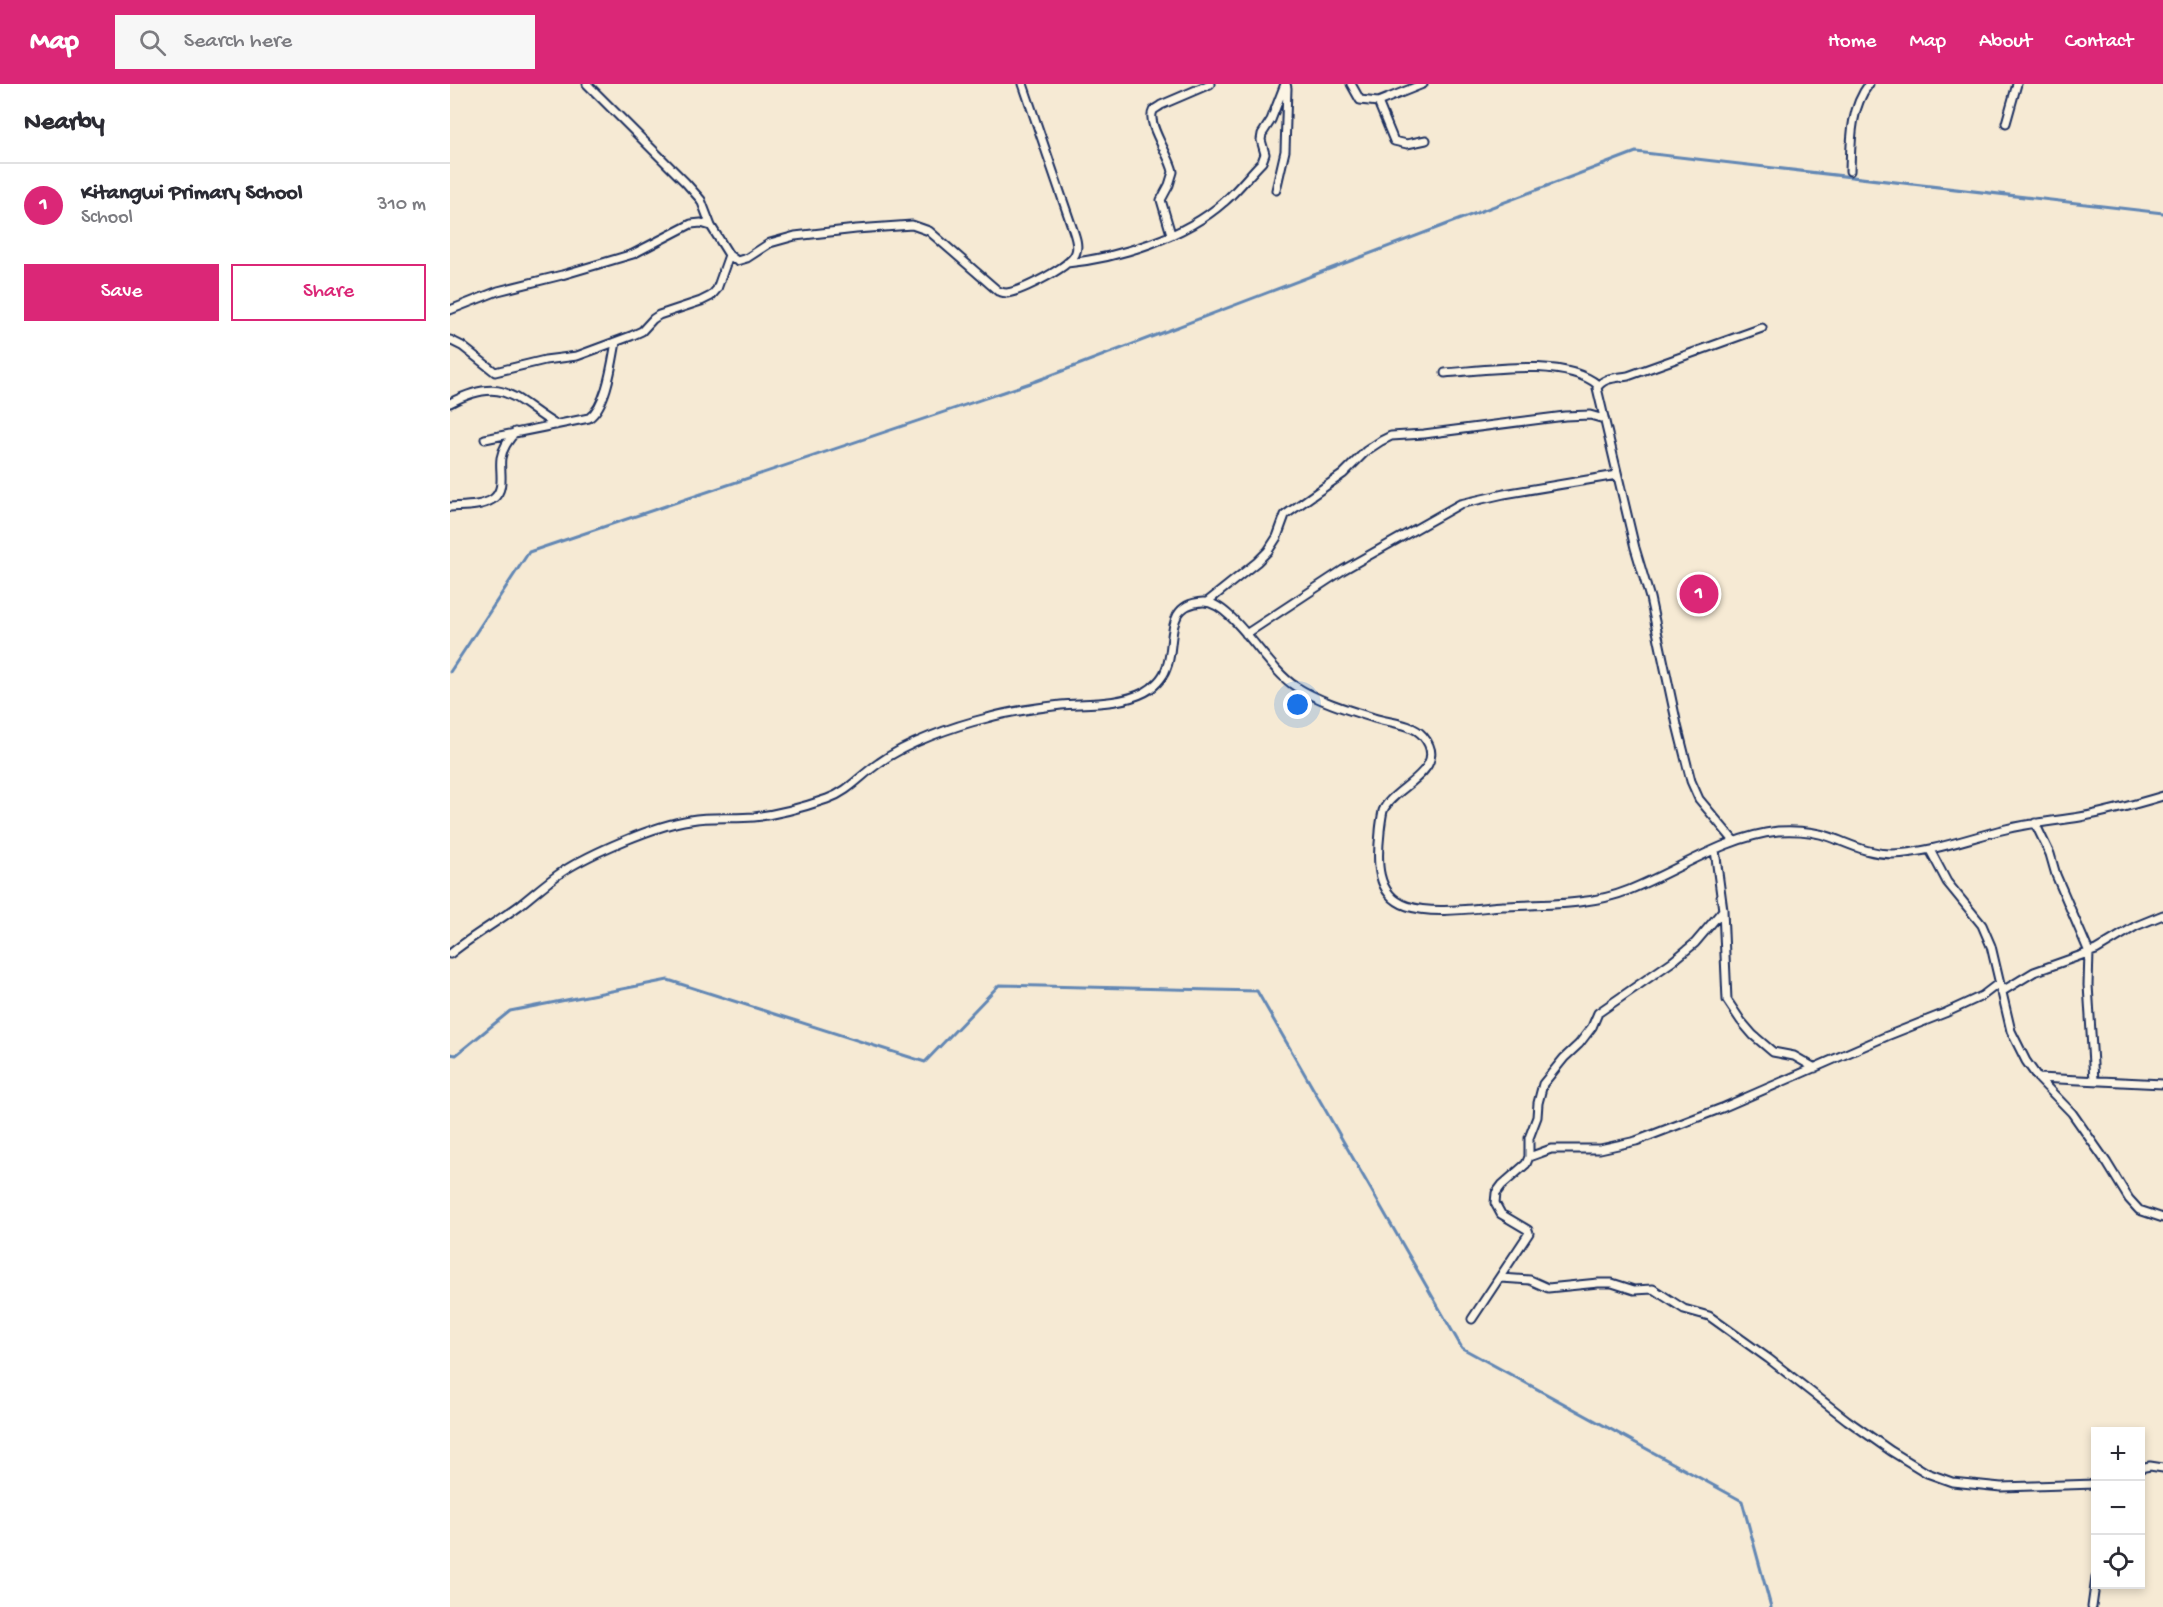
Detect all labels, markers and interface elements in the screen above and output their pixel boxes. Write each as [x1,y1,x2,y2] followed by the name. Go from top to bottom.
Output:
[115,15,535,69] search box
[30,26,79,59] text: Map
[136,26,169,59] icon: search
[184,29,292,55] text: Search here
[1828,30,1876,55] text: Home
[1909,30,1946,55] text: Map
[1979,30,2032,55] text: About
[2065,30,2133,55] text: Contact
[24,108,105,139] text: Nearby
[81,181,303,207] text: Kitangwi Primary School
[39,194,48,217] text: 1
[377,194,426,217] text: 310 m
[81,207,133,230] text: School
[24,264,219,321] button: Save
[231,264,426,321] button: Share
[1680,572,1718,616] pin: 1
[1283,690,1312,719] your location
[2091,1427,2145,1589] map controls
[2091,1427,2145,1481] button: +
[2091,1481,2145,1535] button: −
[2091,1535,2145,1589] button: locate

